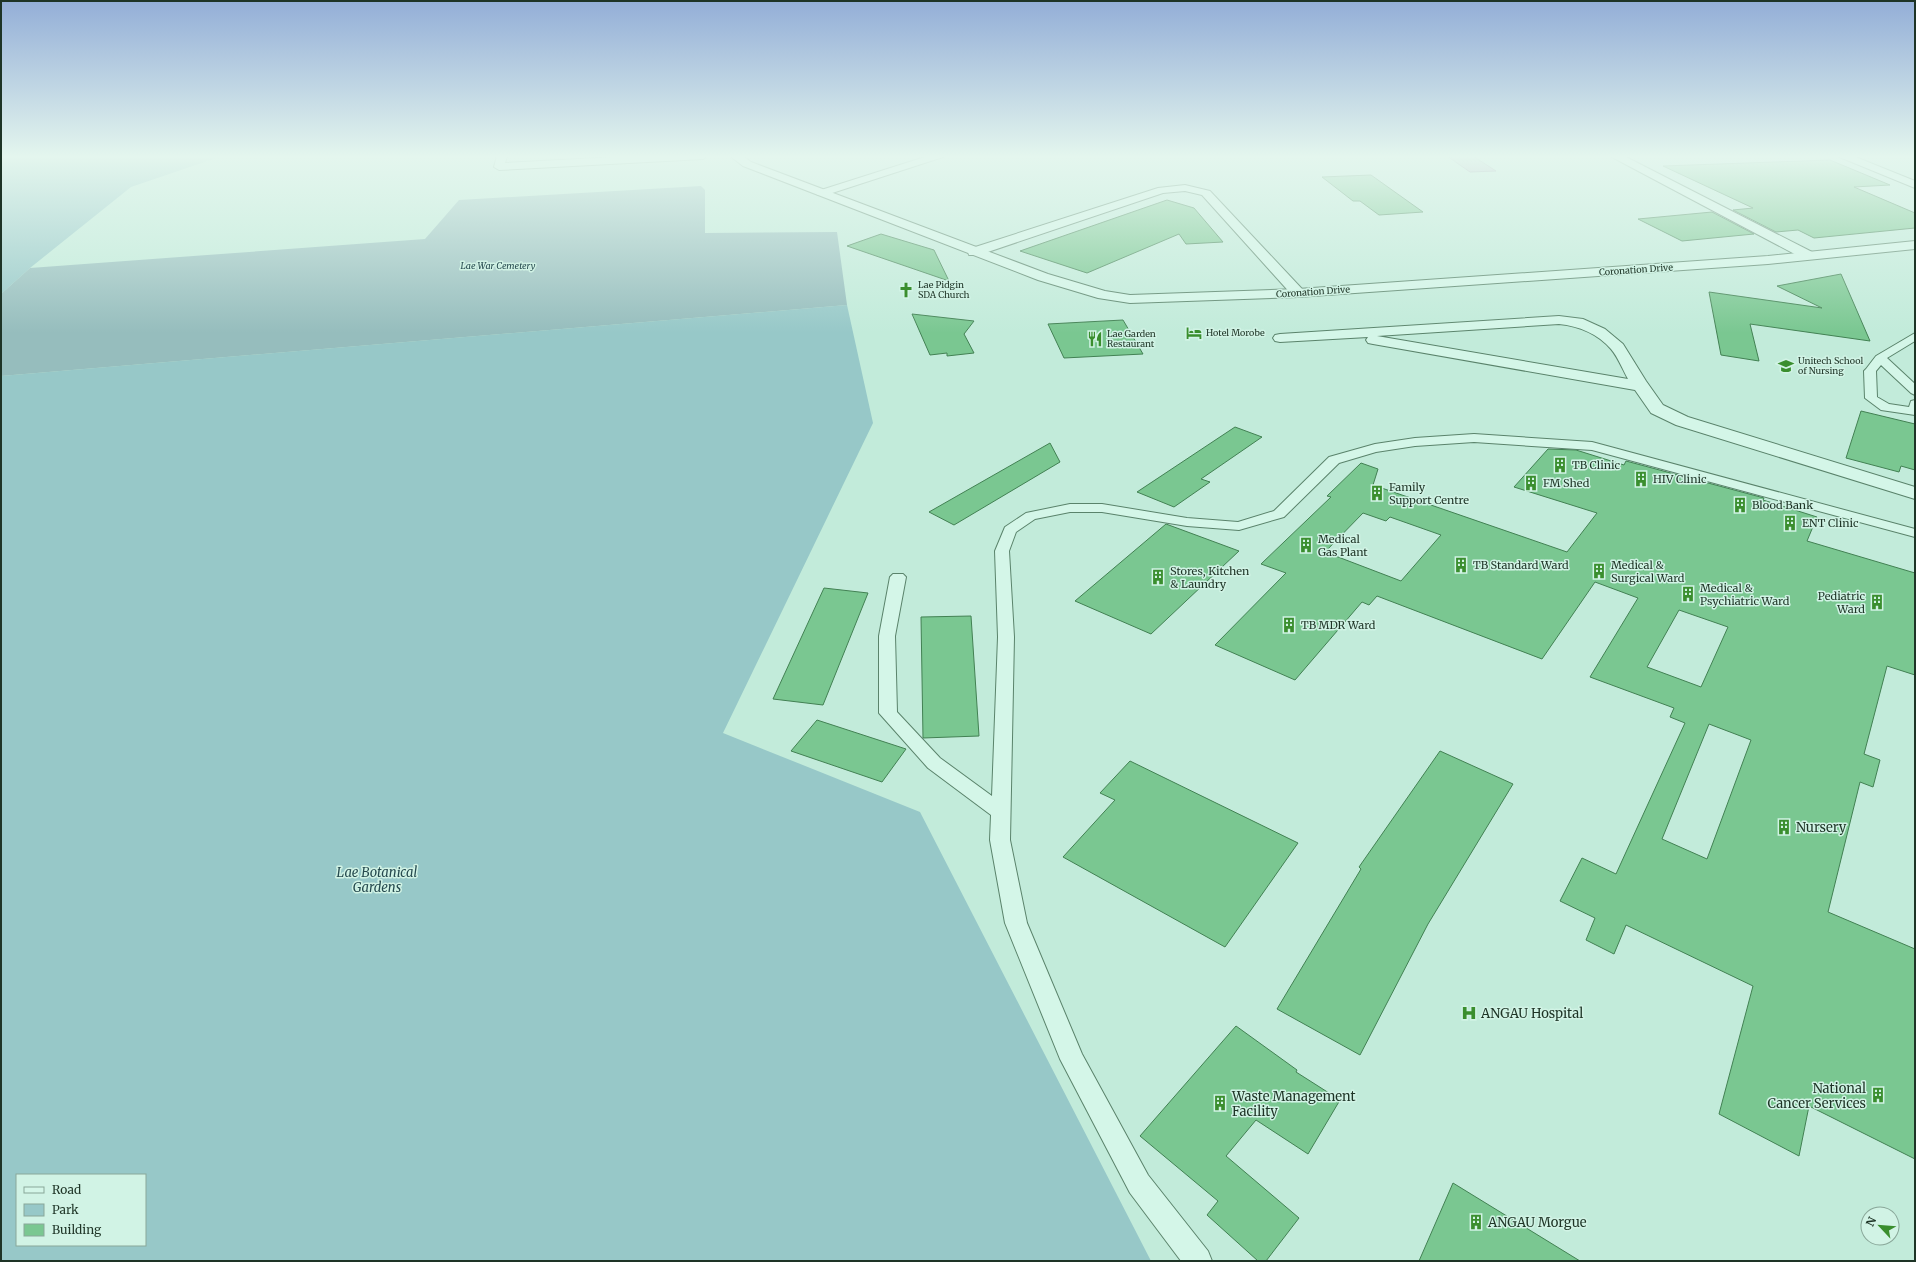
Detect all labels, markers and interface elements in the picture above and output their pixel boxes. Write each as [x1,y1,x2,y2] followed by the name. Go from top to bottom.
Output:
[460,260,536,271] park label: Lae War Cemetery
[1599,261,1674,278] street label: Coronation Drive
[918,279,970,300] place label: Lae Pidgin SDA Church
[897,281,915,299] church icon: Lae Pidgin SDA Church
[1276,283,1351,300] street label: Coronation Drive
[1185,324,1203,342] hotel icon: Hotel Morobe
[1206,327,1265,338] place label: Hotel Morobe
[1107,328,1156,349] place label: Lae Garden Restaurant
[1086,330,1104,348] restaurant icon: Lae Garden Restaurant
[1798,355,1863,376] place label: Unitech School of Nursing
[1777,357,1795,375] school or university icon: Unitech School of Nursing
[1551,456,1569,474] building icon: TB Clinic
[1572,458,1621,472] place label: TB Clinic
[1632,470,1650,488] building icon: HIV Clinic
[1653,472,1707,486] place label: HIV Clinic
[1522,474,1540,492] building icon: FM Shed
[1543,476,1590,490] place label: FM Shed
[1389,480,1469,507] place label: Family Support Centre
[1368,484,1386,502] building icon: Family Support Centre
[1731,496,1749,514] building icon: Blood Bank
[1752,498,1813,512] place label: Blood Bank
[1781,514,1799,532] building icon: ENT Clinic
[1802,516,1859,530] place label: ENT Clinic
[1318,532,1368,559] place label: Medical Gas Plant
[1297,536,1315,554] building icon: Medical Gas Plant
[1452,556,1470,574] building icon: TB Standard Ward
[1473,558,1569,572] place label: TB Standard Ward
[1611,558,1685,585] place label: Medical & Surgical Ward
[1590,562,1608,580] building icon: Medical & Surgical Ward
[1170,564,1250,591] place label: Stores, Kitchen & Laundry
[1149,568,1167,586] building icon: Stores, Kitchen & Laundry
[1700,581,1790,608] place label: Medical & Psychiatric Ward
[1679,585,1697,603] building icon: Medical & Psychiatric Ward
[1818,589,1865,616] place label: Pediatric Ward
[1868,593,1886,611] building icon: Pediatric Ward
[1280,616,1298,634] building icon: TB MDR Ward
[1301,618,1376,632] place label: TB MDR Ward
[1775,818,1793,836] building icon: Nursery
[1796,819,1847,836] place label: Nursery
[337,864,418,896] park label: Lae Botanical Gardens
[1460,1004,1478,1022] hospital icon: ANGAU Hospital
[1480,1005,1583,1022] place label: ANGAU Hospital
[1768,1080,1866,1112] place label: National Cancer Services
[1869,1086,1887,1104] building icon: National Cancer Services
[1231,1088,1356,1120] place label: Waste Management Facility
[1211,1094,1229,1112] building icon: Waste Management Facility
[16,1174,146,1246] legend
[52,1182,81,1197] text: Road
[52,1202,79,1217] text: Park
[1860,1206,1900,1246] north arrow
[1467,1213,1485,1231] building icon: ANGAU Morgue
[1487,1214,1587,1231] place label: ANGAU Morgue
[1863,1214,1879,1229] text: N
[52,1222,102,1237] text: Building

